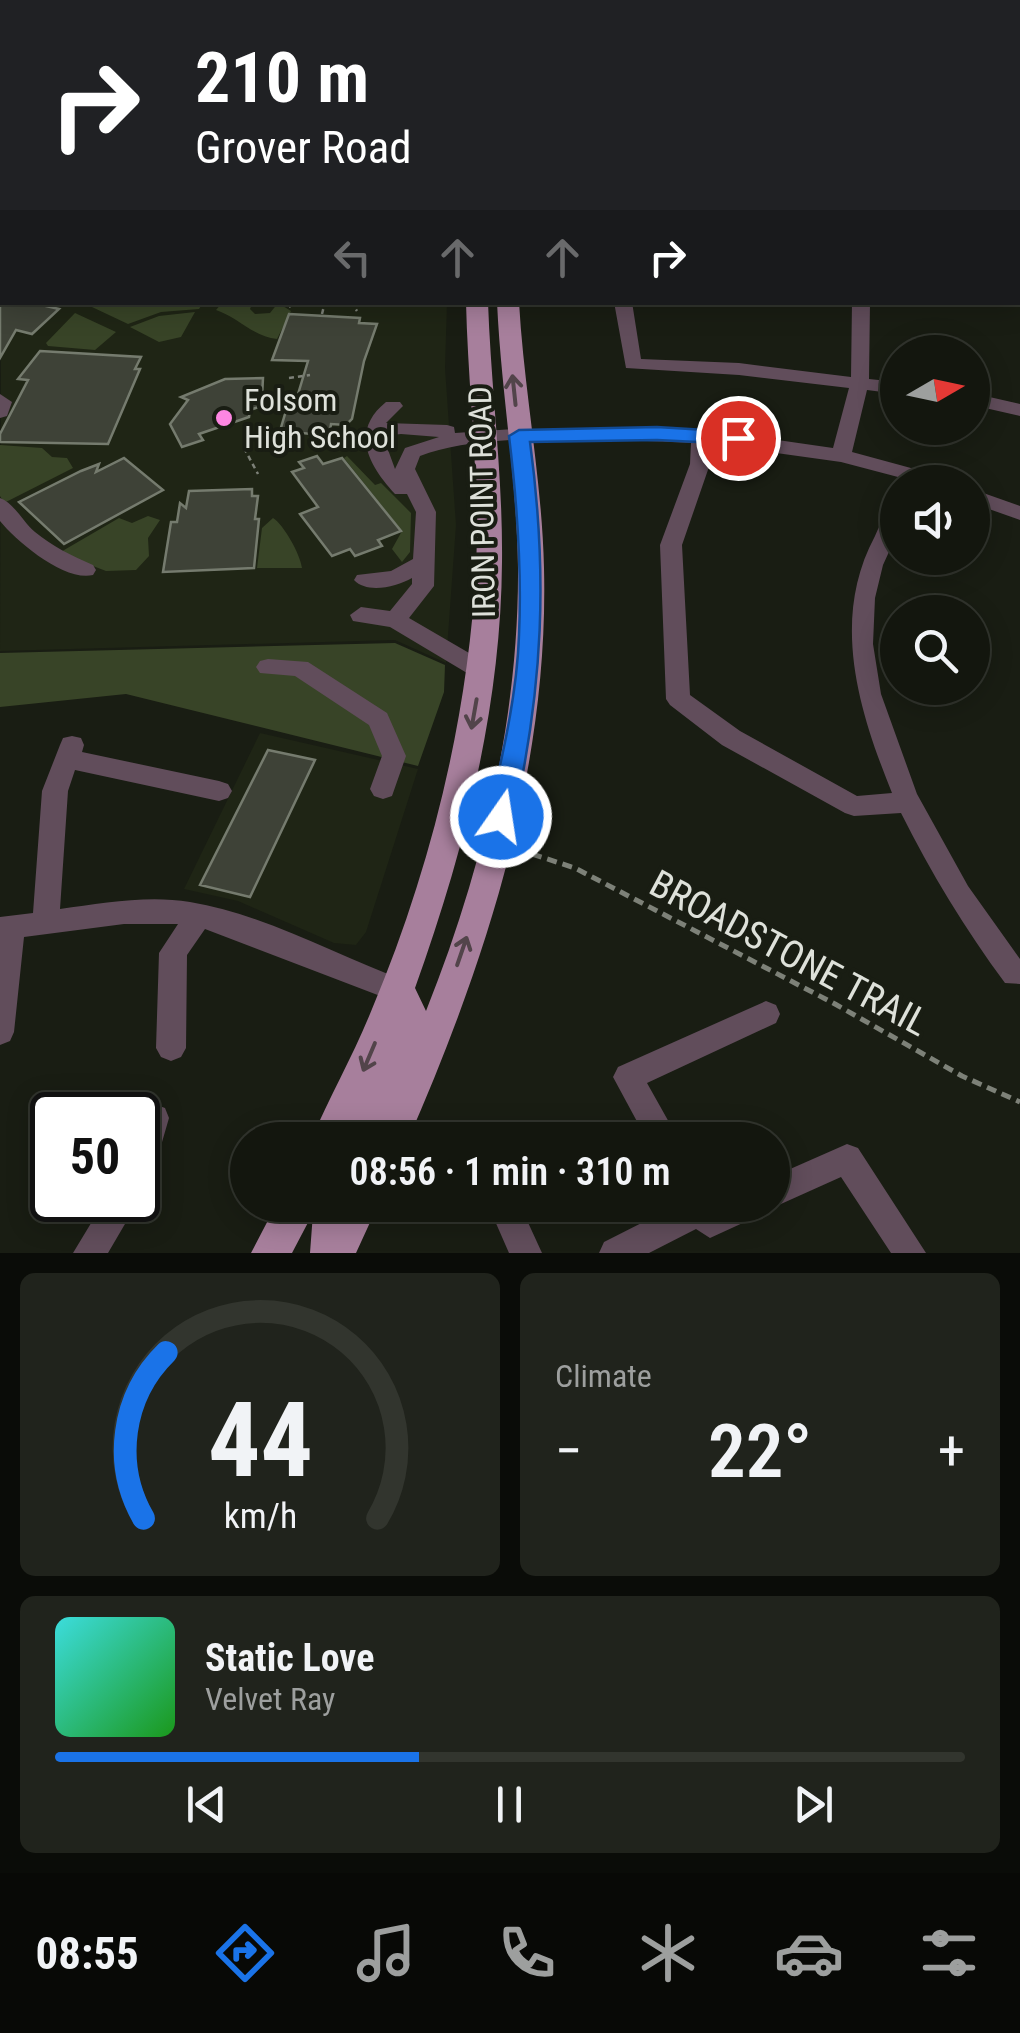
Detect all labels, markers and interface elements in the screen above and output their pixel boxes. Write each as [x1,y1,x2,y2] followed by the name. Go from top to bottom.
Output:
[195,37,369,119] text: 210 m
[30,40,160,170] icon: right
[195,121,412,174] text: Grover Road
[325,230,380,285] icon: left
[430,230,485,285] icon: ahead
[535,230,590,285] icon: ahead
[640,230,695,285] icon: right
[880,335,990,445] north arrow
[880,335,990,705] map controls
[504,375,523,407] one-way arrow
[244,381,396,456] place label: Folsom High School
[461,386,503,618] street label: IRON POINT ROAD
[696,396,781,481] pin
[213,407,235,429] marker: Folsom High School
[711,411,766,466] icon: arrive
[880,465,990,575] button: sound
[880,595,990,705] button: search
[464,697,482,729] one-way arrow
[449,765,553,869] position arrow
[642,861,936,1045] street label: BROADSTONE TRAIL
[454,937,472,968] one-way arrow
[358,1041,376,1072] one-way arrow
[30,1092,160,1222] speed limit sign: 50
[350,1150,670,1194] text: 08:56 · 1 min · 310 m
[555,1357,652,1395] text: Climate
[207,1380,313,1501] text: 44
[708,1407,812,1495] text: 22°
[555,1419,583,1483] text: −
[938,1419,965,1483] text: +
[223,1495,297,1537] text: km/h
[205,1636,374,1680] text: Static Love
[205,1680,335,1718] text: Velvet Ray
[179,1777,234,1832] icon: previous
[482,1777,537,1832] icon: pause
[786,1777,841,1832] icon: next
[210,1918,280,1988] icon: directions
[351,1918,421,1988] icon: music
[492,1918,562,1988] icon: phone
[633,1918,703,1988] icon: climate
[774,1918,844,1988] icon: car
[914,1918,984,1988] icon: filters
[35,1927,139,1980] text: 08:55

